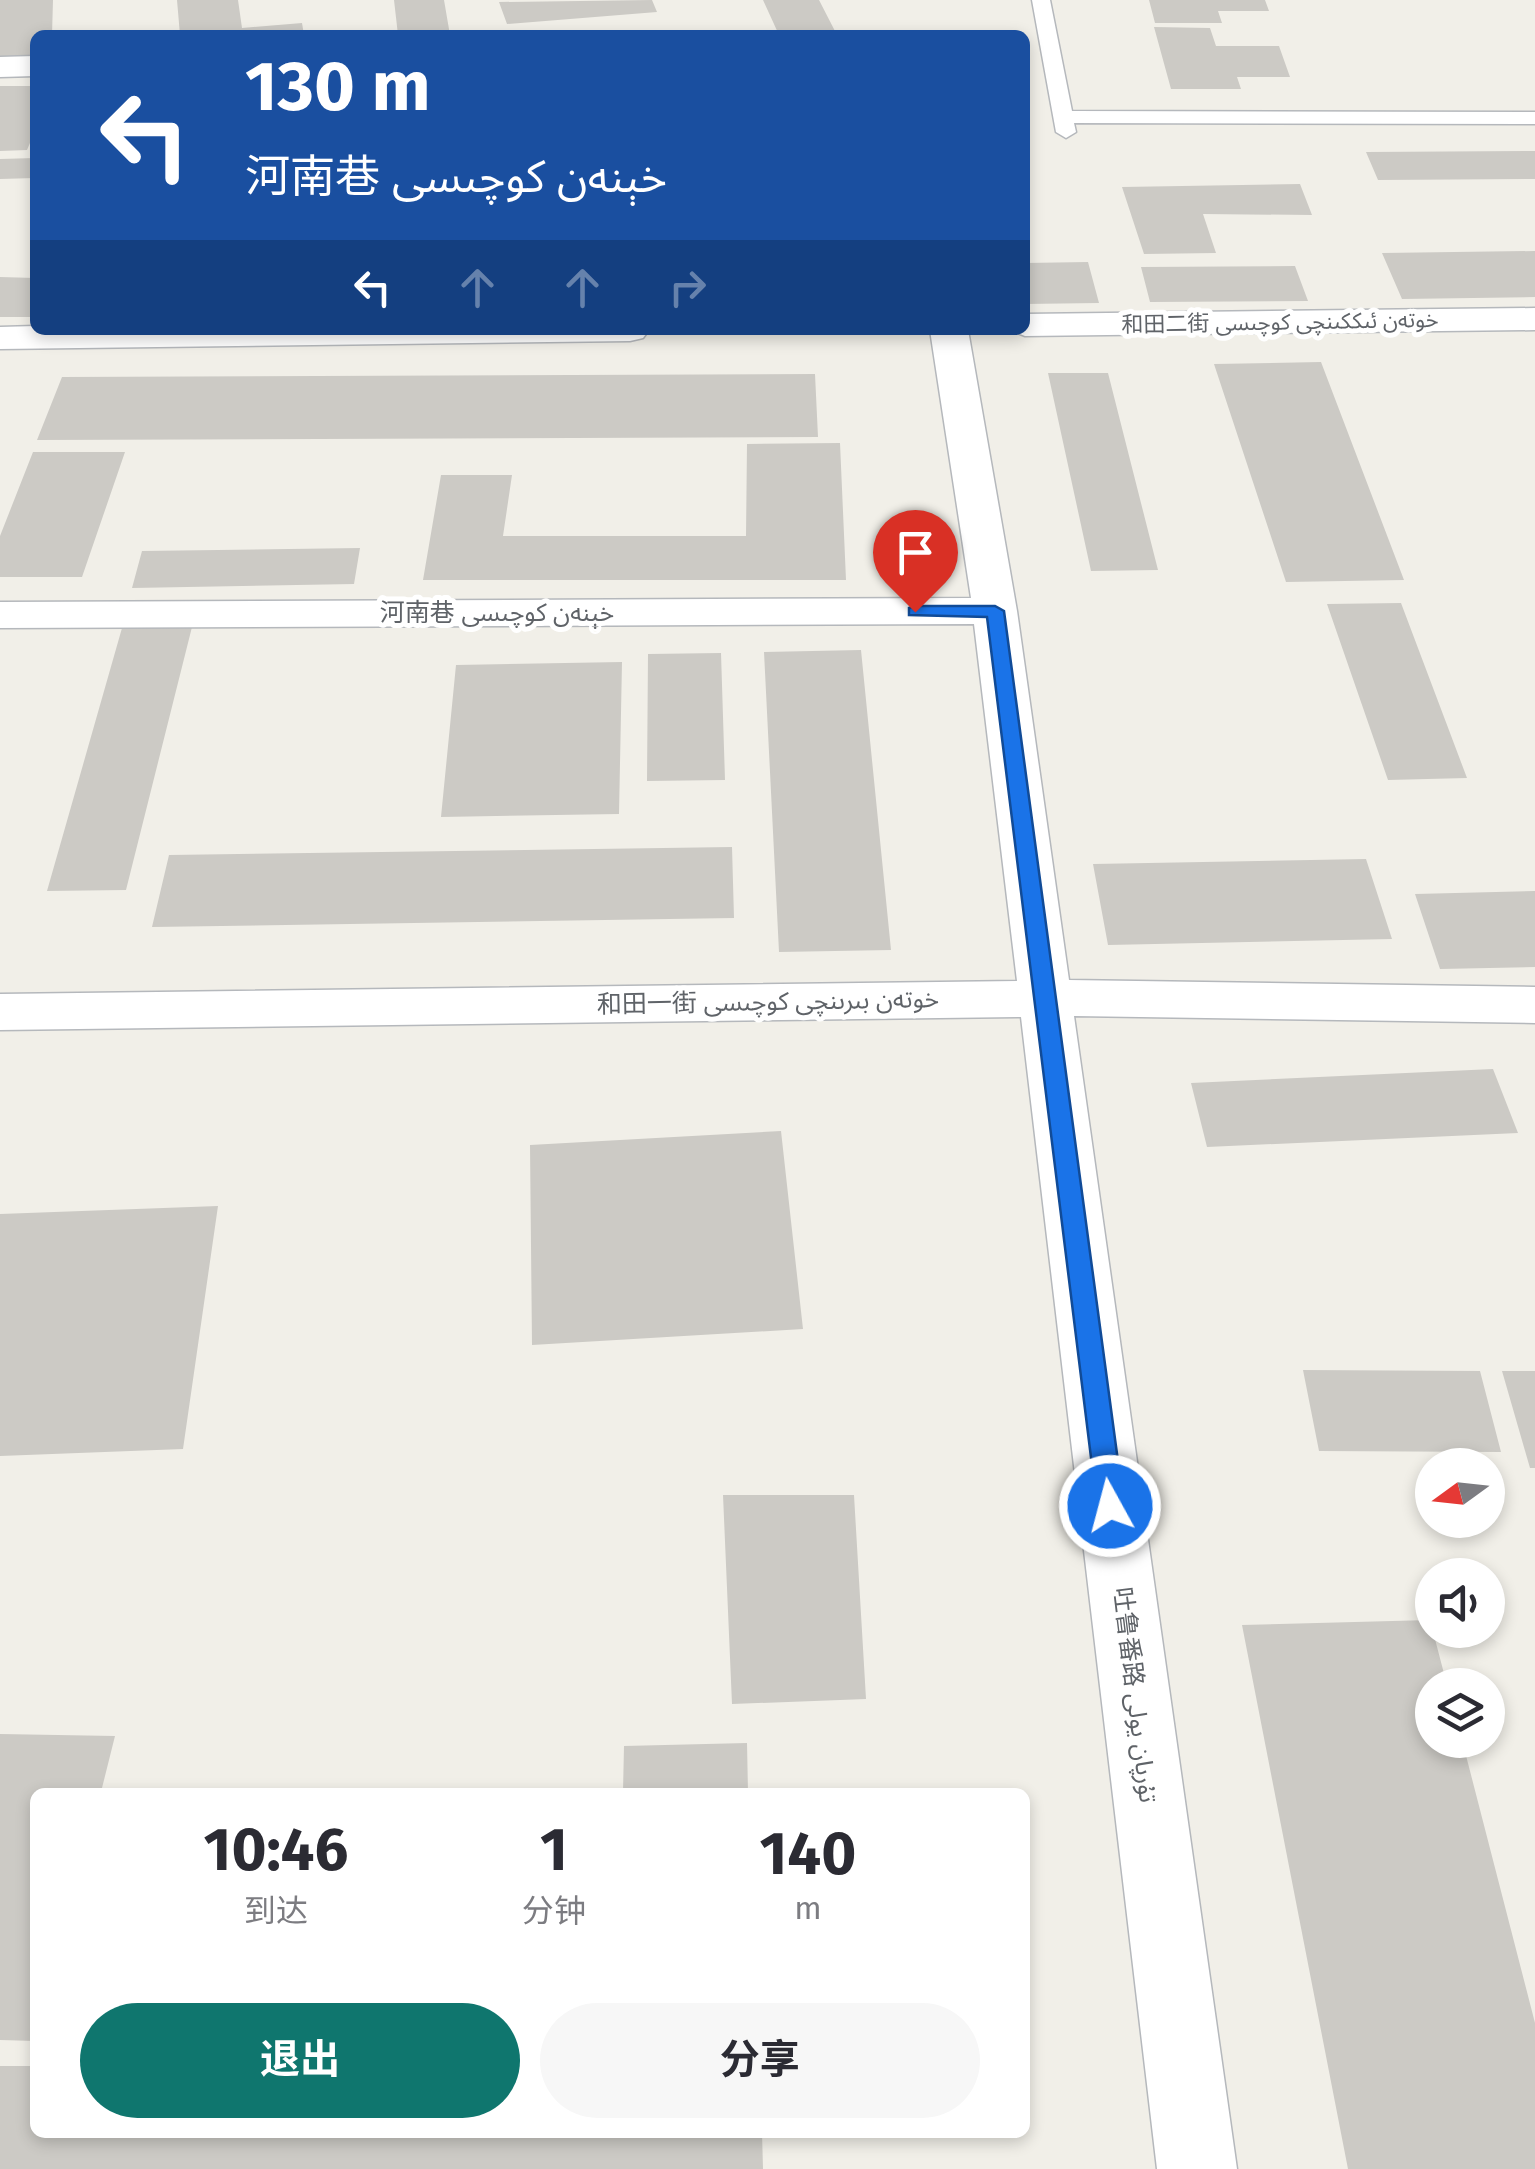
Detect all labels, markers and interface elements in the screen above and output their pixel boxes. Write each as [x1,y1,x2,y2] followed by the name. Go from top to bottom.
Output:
[245,45,431,129] text: 130 m
[80,70,210,200] icon: left
[245,150,667,204] text: 河南巷 خېنەن كوچىسى
[345,260,400,315] icon: left
[450,260,505,315] icon: ahead
[555,260,610,315] icon: ahead
[660,260,715,315] icon: right
[1121,306,1439,339] street label: 和田二街 خوتەن ئىككىنچى كوچىسى
[873,510,958,613] pin
[888,525,943,580] icon: arrive
[380,598,614,629] street label: 河南巷 خېنەن كوچىسى
[597,984,939,1020] street label: 和田一街 خوتەن بىرىنچى كوچىسى
[1415,1448,1505,1538] north arrow
[1415,1448,1505,1758] map controls
[1058,1454,1162,1558] position arrow
[1415,1558,1505,1648] button: sound
[1107,1585,1163,1805] street label: 吐鲁番路 تۇرپان يولى
[1415,1668,1505,1758] button: layers
[204,1814,348,1886] text: 10:46
[540,1814,568,1886] text: 1
[760,1818,856,1890] text: 140
[794,1889,822,1927] text: m
[244,1892,308,1930] text: 到达
[522,1892,586,1930] text: 分钟
[80,2003,520,2118] button: 退出
[540,2003,980,2118] button: 分享

